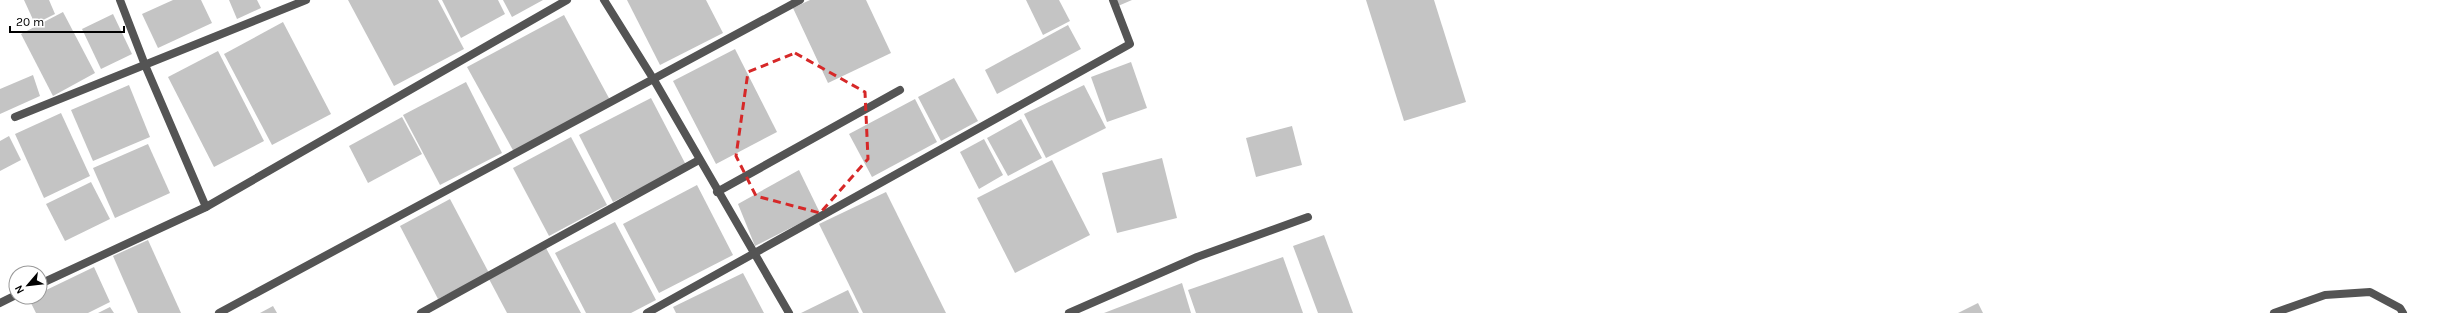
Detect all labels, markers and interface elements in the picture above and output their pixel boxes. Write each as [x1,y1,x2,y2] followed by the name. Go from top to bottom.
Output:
[10,8,124,34] scale bar
[16,15,44,29] text: 20 m
[8,265,48,305] north arrow
[12,283,27,296] text: N

